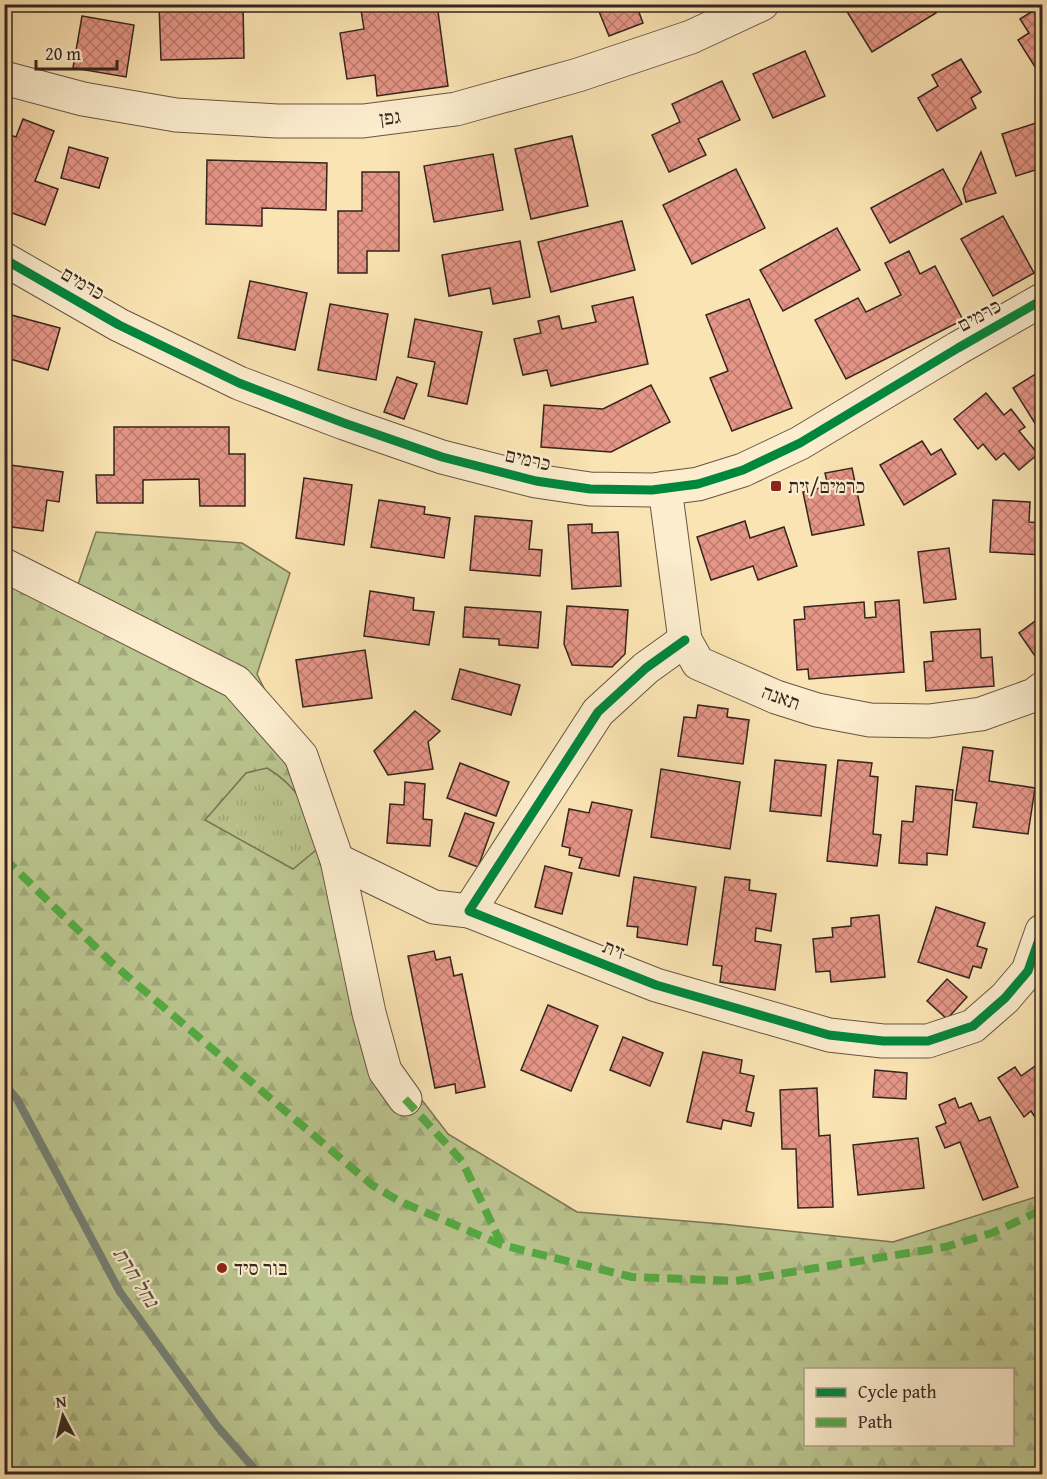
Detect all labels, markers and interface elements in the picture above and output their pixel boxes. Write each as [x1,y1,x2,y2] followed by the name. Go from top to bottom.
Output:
[36,33,117,71] scale bar
[45,40,81,67] text: 20 m
[378,101,403,132] street label: גפן
[56,259,110,307] street label: כרמים
[952,291,1006,338] street label: כרמים
[503,440,554,477] street label: כרמים
[788,471,865,500] place label: כרמים/זית
[769,479,783,493] marker: כרמים/זית
[758,676,805,717] street label: תאנה
[599,931,630,966] street label: זית
[106,1240,168,1315] water label: נחל חרת
[234,1253,288,1282] place label: בור סיד
[215,1261,229,1275] marker: בור סיד
[804,1368,1014,1446] legend
[858,1378,937,1405] text: Cycle path
[33,1386,93,1446] north arrow
[54,1389,68,1414] text: N
[858,1408,893,1435] text: Path

